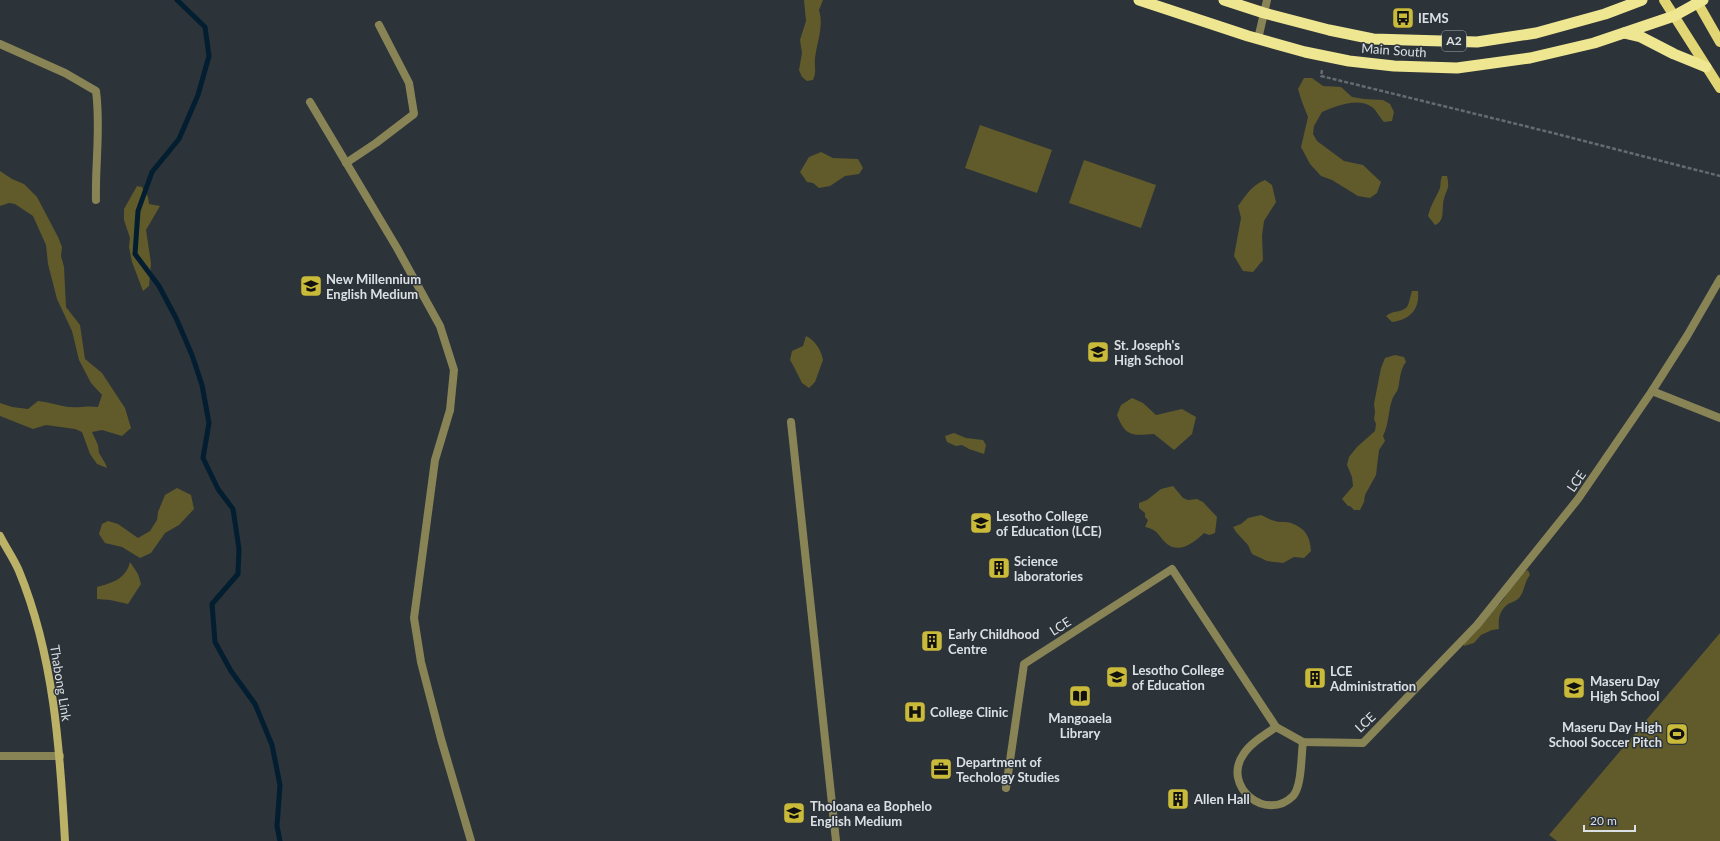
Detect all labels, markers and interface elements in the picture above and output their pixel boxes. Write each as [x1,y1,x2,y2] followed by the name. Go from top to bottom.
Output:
[1390,5,1416,31] bus stop icon: IEMS
[1418,10,1449,26] place label: IEMS
[1442,31,1466,51] road number: A2
[1361,40,1427,60] street label: Main South
[326,271,421,302] place label: New Millennium English Medium
[298,273,324,299] school or university icon: New Millennium English Medium
[1114,337,1183,368] place label: St. Joseph's High School
[1085,339,1111,365] school or university icon: St. Joseph's High School
[1563,467,1589,495] street label: LCE
[996,508,1102,539] place label: Lesotho College of Education (LCE)
[968,510,994,536] school or university icon: Lesotho College of Education (LCE)
[1014,553,1083,584] place label: Science laboratories
[986,555,1012,581] building icon: Science laboratories
[1046,613,1074,639] street label: LCE
[948,626,1039,657] place label: Early Childhood Centre
[919,628,945,654] building icon: Early Childhood Centre
[47,644,75,723] street label: Thabong Link
[1132,662,1224,693] place label: Lesotho College of Education
[1329,663,1416,694] place label: LCE Administration
[1104,664,1130,690] school or university icon: Lesotho College of Education
[1302,665,1328,691] building icon: LCE Administration
[1590,673,1660,704] place label: Maseru Day High School
[1561,675,1587,701] school or university icon: Maseru Day High School
[1067,683,1093,709] library icon: Mangoaela Library
[902,699,928,725] hospital icon: College Clinic
[930,704,1009,720] place label: College Clinic
[1351,708,1379,736] street label: LCE
[1048,710,1112,741] place label: Mangoaela Library
[1549,719,1662,750] place label: Maseru Day High School Soccer Pitch
[1664,721,1690,747] sports icon: Maseru Day High School Soccer Pitch
[956,754,1060,785] place label: Department of Techology Studies
[928,756,954,782] office icon: Department of Techology Studies
[1165,786,1191,812] building icon: Allen Hall
[1193,791,1250,807] place label: Allen Hall
[810,798,932,829] place label: Tholoana ea Bophelo English Medium
[781,800,807,826] school or university icon: Tholoana ea Bophelo English Medium
[1584,807,1635,833] scale bar
[1590,813,1617,828] text: 20 m

